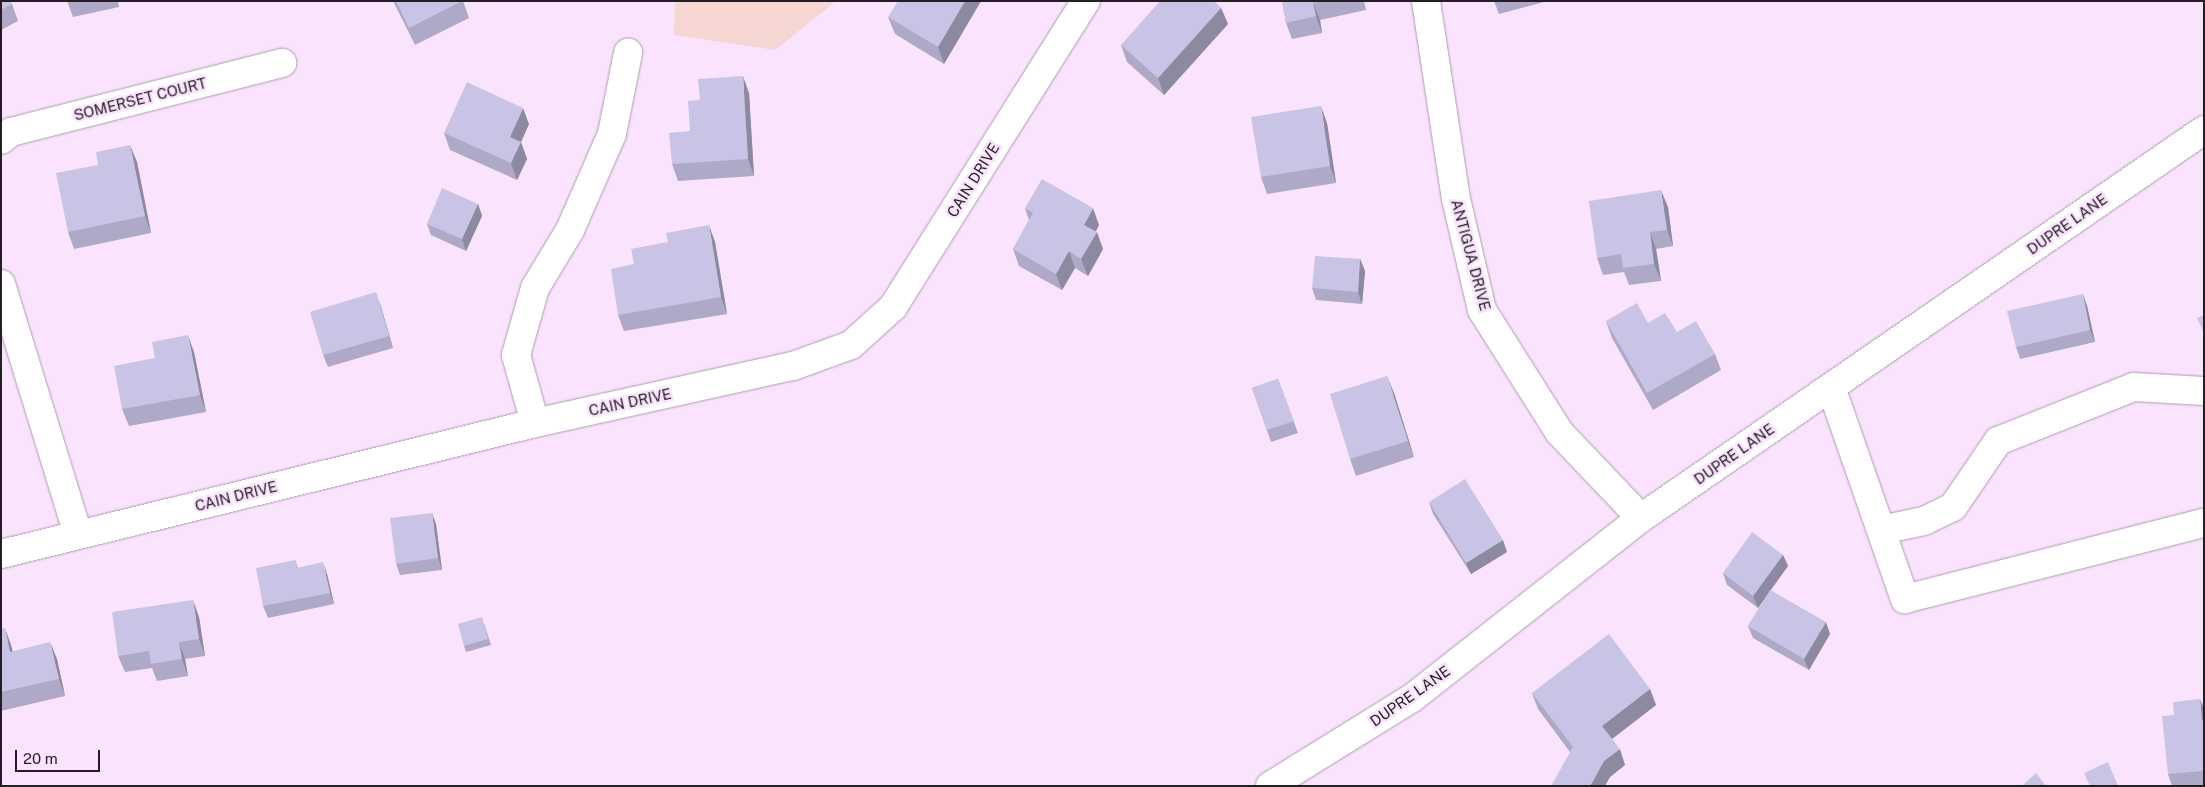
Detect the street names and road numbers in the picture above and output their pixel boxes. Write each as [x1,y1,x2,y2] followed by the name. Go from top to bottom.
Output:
[72,74,208,124] street label: SOMERSET COURT
[943,140,1003,220] street label: CAIN DRIVE
[2023,190,2111,258] street label: DUPRE LANE
[1447,197,1495,313] street label: ANTIGUA DRIVE
[587,384,673,420] street label: CAIN DRIVE
[1690,420,1778,488] street label: DUPRE LANE
[193,477,279,515] street label: CAIN DRIVE
[1366,662,1454,730] street label: DUPRE LANE

